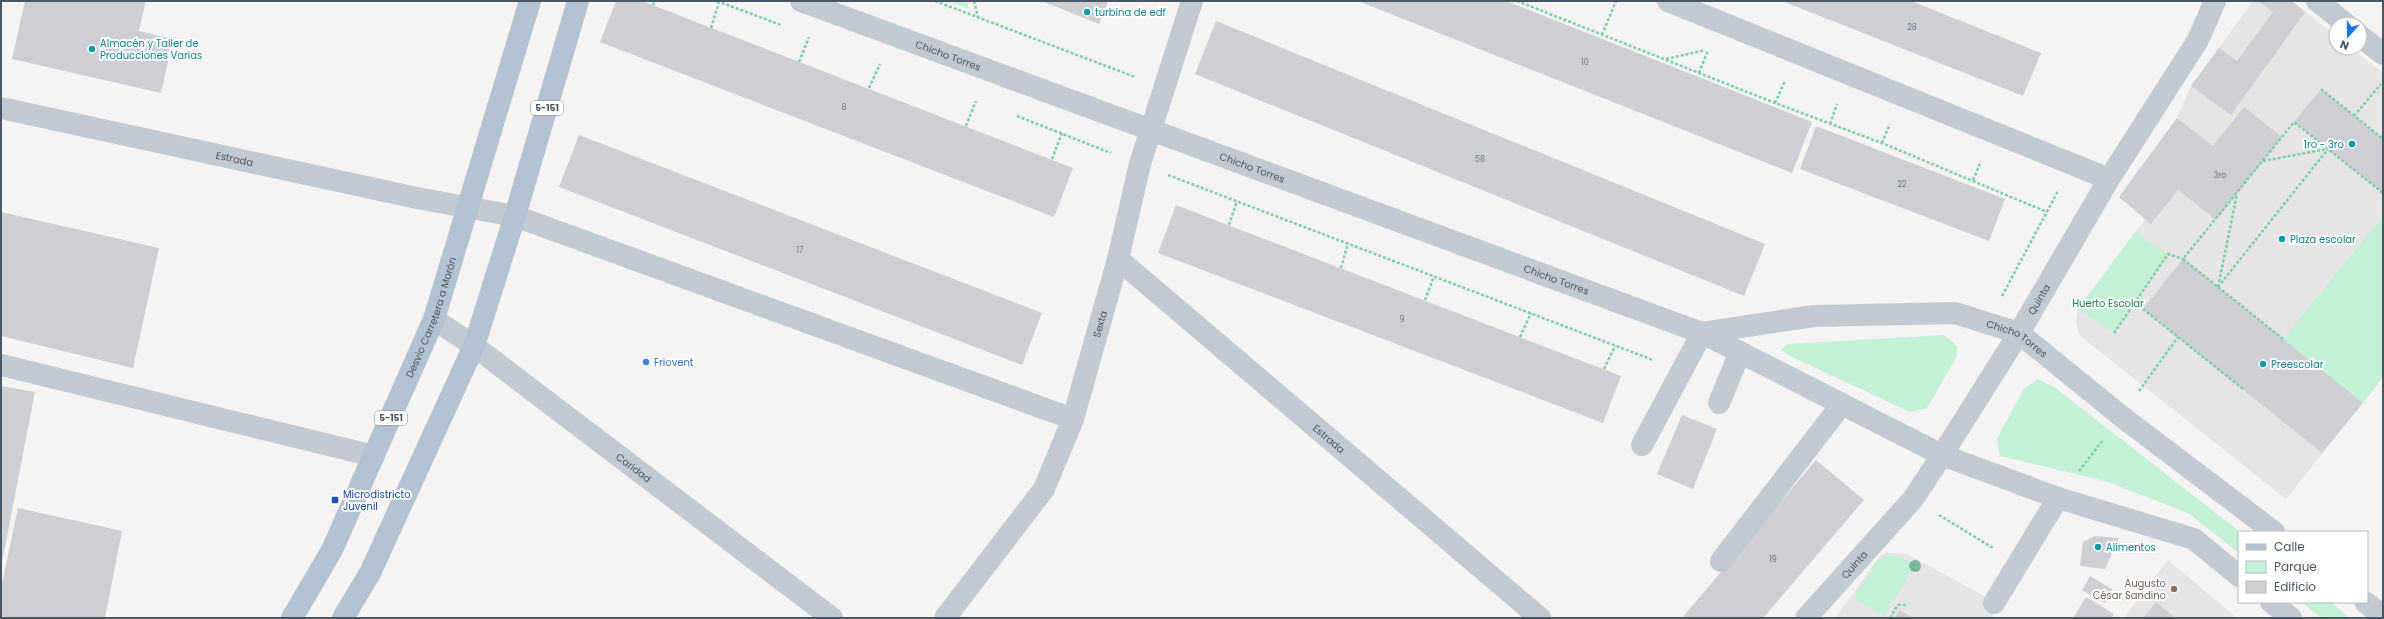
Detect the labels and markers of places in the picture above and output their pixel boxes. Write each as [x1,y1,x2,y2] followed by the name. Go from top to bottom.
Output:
[1095,5,1166,20] place label: turbina de edf
[1082,7,1092,17] marker: turbina de edf
[100,36,202,63] place label: Almacén y Taller de Producciones Varias
[87,44,97,54] marker: Almacén y Taller de Producciones Varias
[2304,137,2344,152] place label: 1ro - 3ro
[2347,139,2357,149] marker: 1ro - 3ro
[2290,232,2356,247] place label: Plaza escolar
[2277,234,2287,244] marker: Plaza escolar
[654,355,694,370] place label: Friovent
[641,357,651,367] marker: Friovent
[2271,357,2324,372] place label: Preescolar
[2258,359,2268,369] marker: Preescolar
[343,487,411,514] place label: Microdistricto Juvenil
[330,495,340,505] marker: Microdistricto Juvenil
[2106,540,2156,555] place label: Alimentos
[2093,542,2103,552] marker: Alimentos
[2093,576,2166,603] place label: Augusto César Sandino
[2169,584,2179,594] marker: Augusto César Sandino

